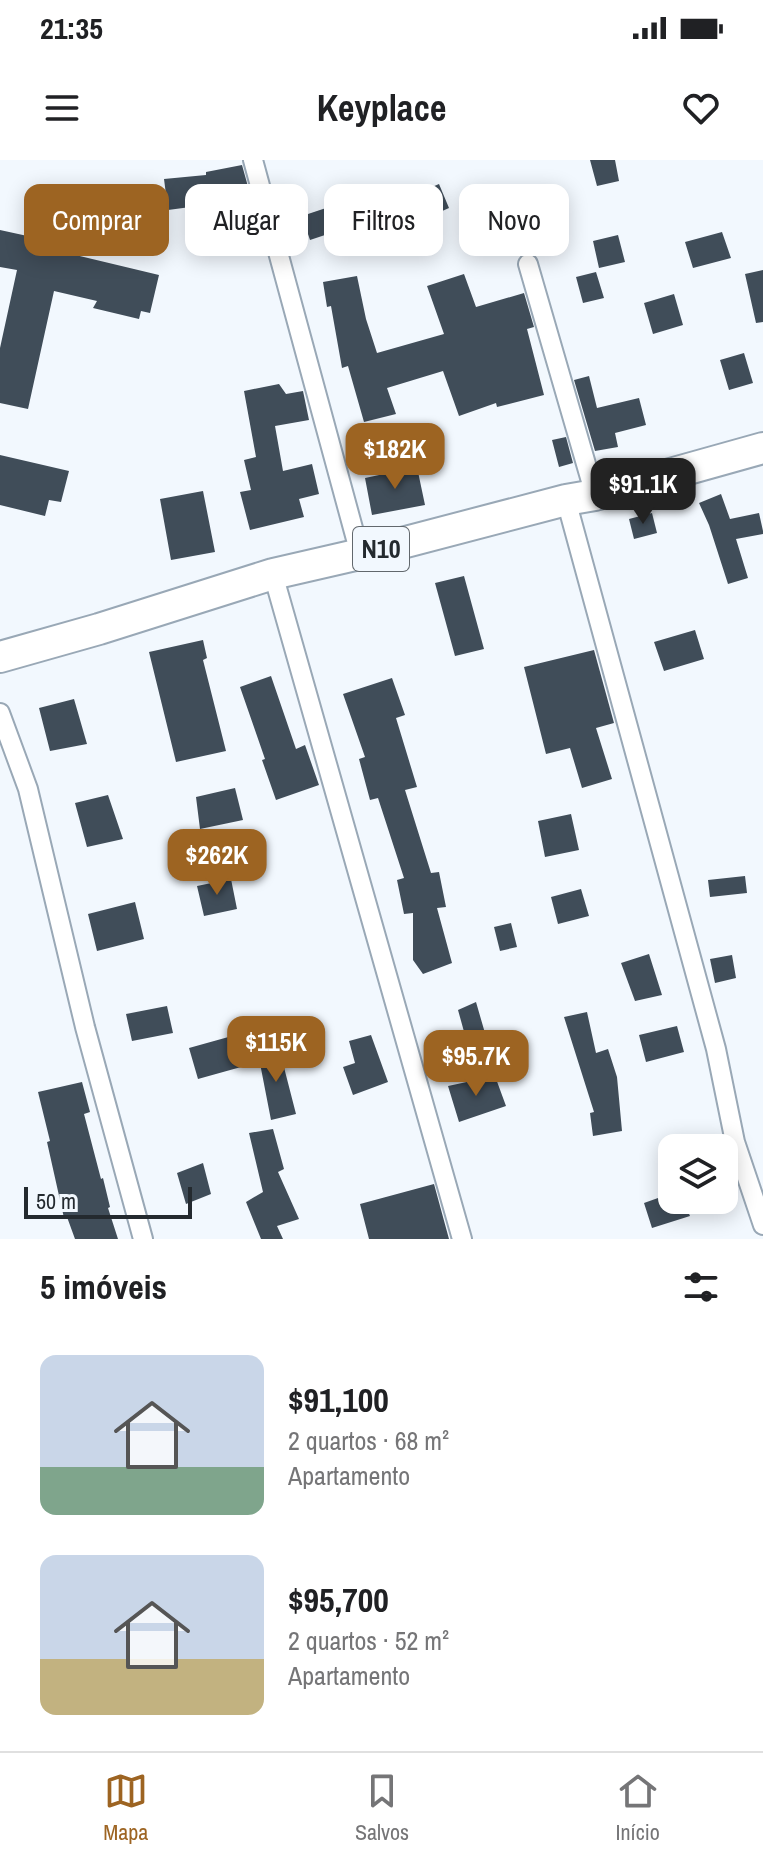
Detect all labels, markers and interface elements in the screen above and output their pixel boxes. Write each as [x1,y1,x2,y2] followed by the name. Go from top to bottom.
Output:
[40,8,103,48] text: 21:35
[317,84,446,132] text: Keyplace
[40,86,84,130] icon: menu
[679,86,723,130] icon: heart
[24,184,169,256] chip: Comprar
[185,184,308,256] chip: Alugar
[324,184,443,256] chip: Filtros
[459,184,569,256] chip: Novo
[339,423,451,491] pin: $182K
[364,431,426,466] text: $182K
[578,458,708,526] pin: $91.1K
[609,466,677,501] text: $91.1K
[353,527,409,571] road number: N10
[161,829,273,897] pin: $262K
[186,837,248,872] text: $262K
[220,1016,332,1084] pin: $115K
[245,1024,307,1059] text: $115K
[411,1030,541,1098] pin: $95.7K
[442,1038,510,1073] text: $95.7K
[658,1134,738,1214] map controls
[658,1134,738,1214] button: layers
[24,1183,192,1219] scale bar
[36,1186,76,1216] text: 50 m
[40,1264,167,1310] text: 5 imóveis
[679,1265,723,1309] icon: filters
[288,1377,389,1423] text: $91,100
[104,1387,200,1483] icon: home
[288,1423,449,1458] text: 2 quartos · 68 m²
[288,1458,410,1493] text: Apartamento
[288,1577,389,1623] text: $95,700
[104,1587,200,1683] icon: home
[288,1623,449,1658] text: 2 quartos · 52 m²
[288,1658,410,1693] text: Apartamento
[103,1769,148,1847] tab: Mapa
[355,1769,409,1847] tab: Salvos
[616,1769,660,1847] tab: Início

